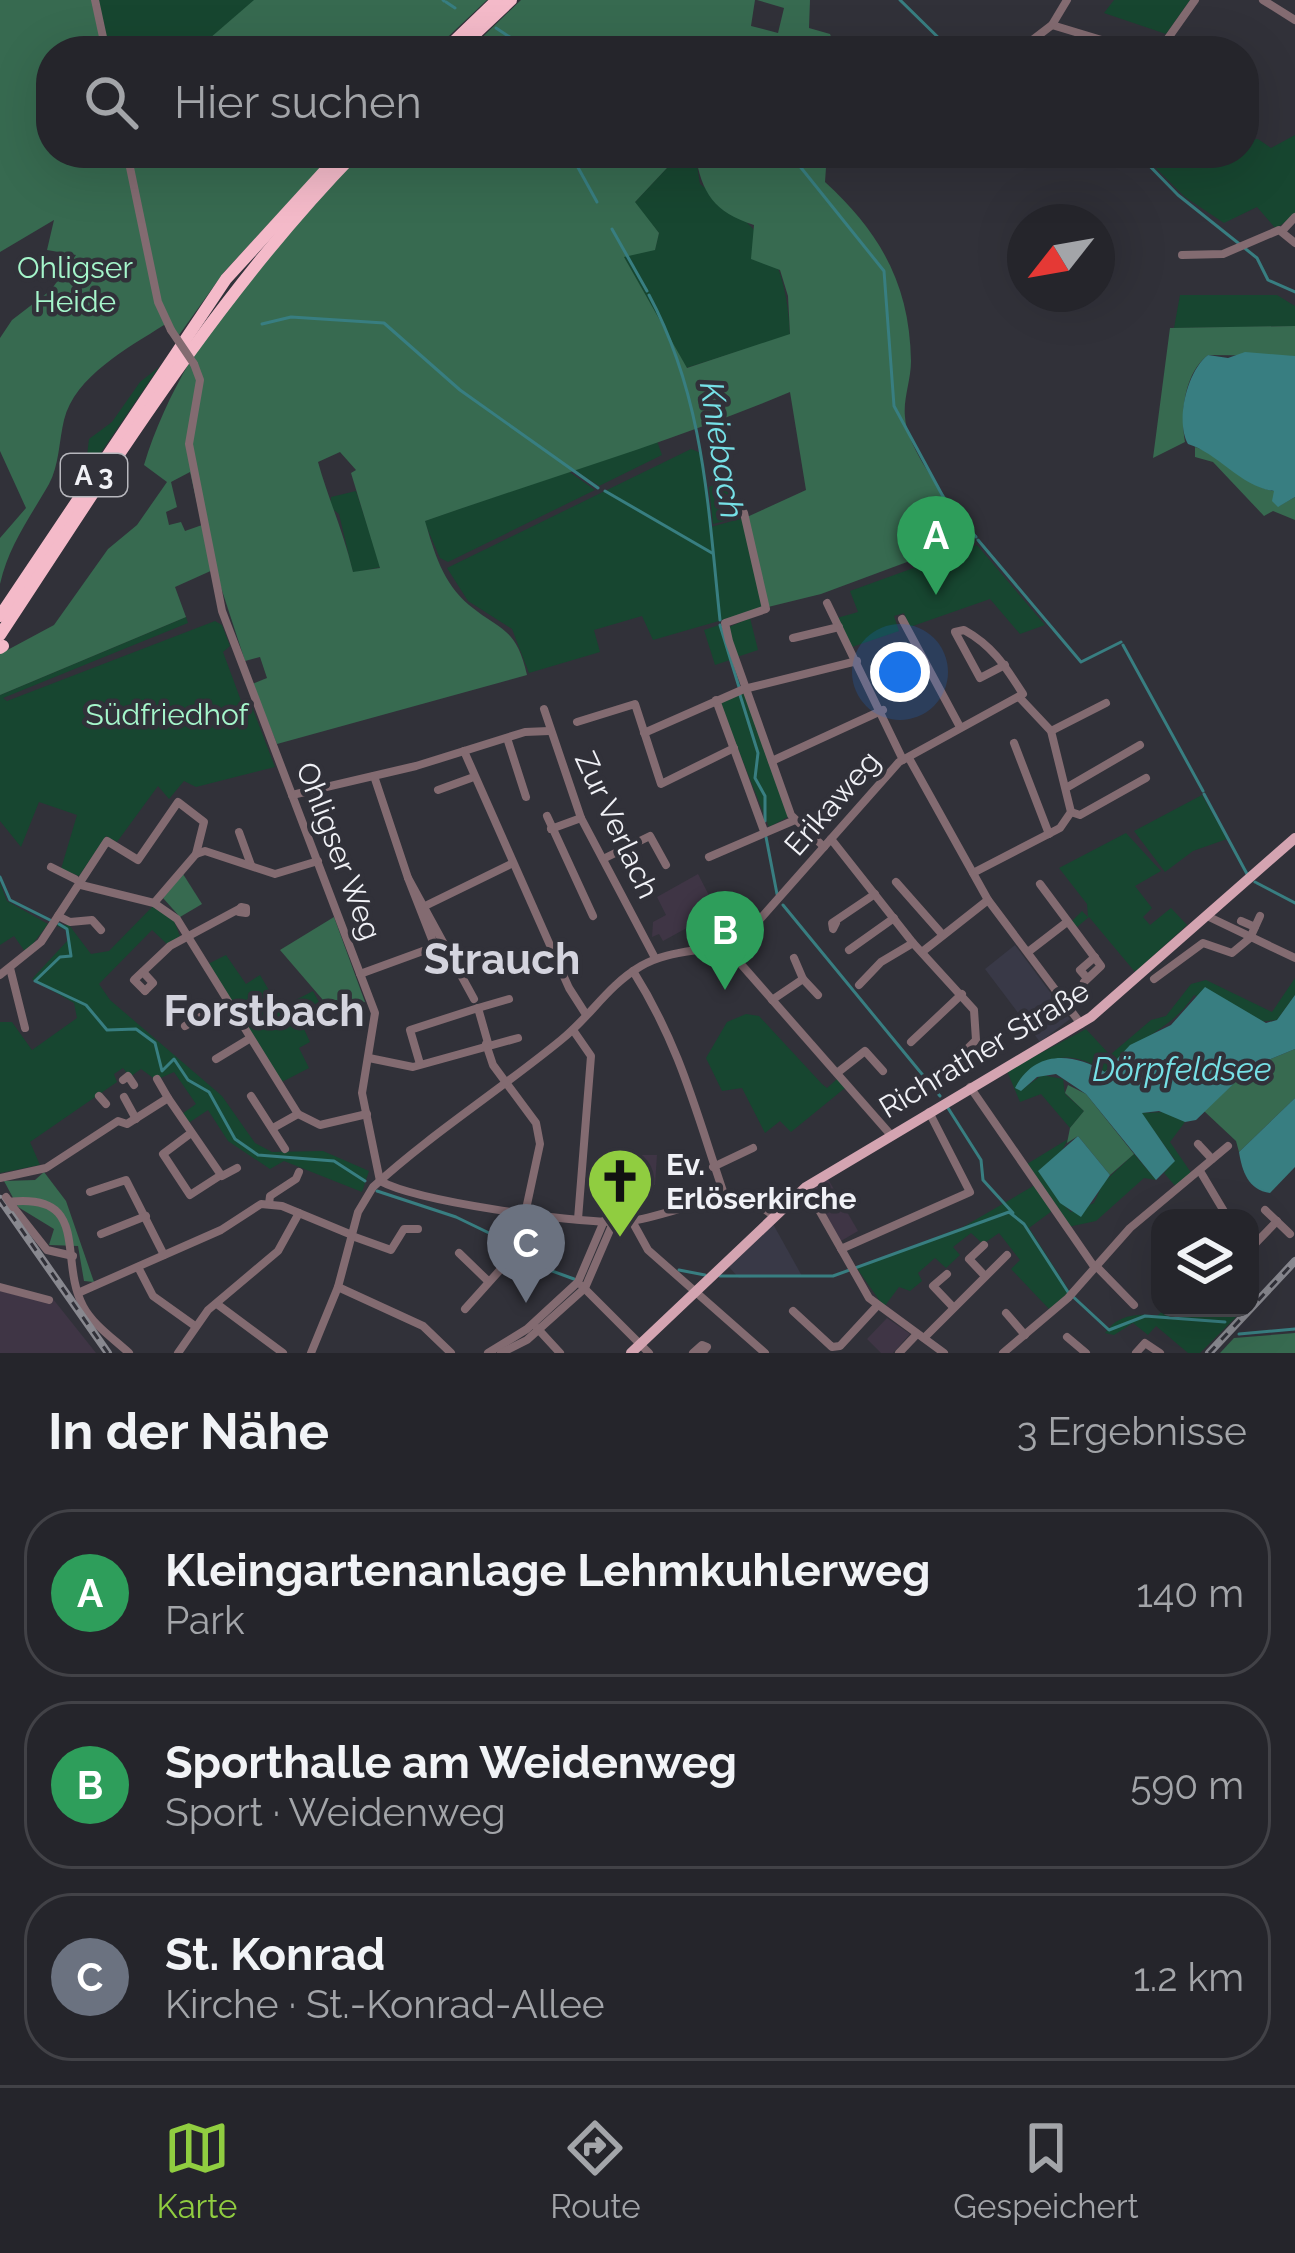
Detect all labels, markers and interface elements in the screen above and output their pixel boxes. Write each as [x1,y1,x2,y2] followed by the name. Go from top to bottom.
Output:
[36,36,1259,168] search box
[78,69,144,135] icon: search
[174,76,422,129] text: Hier suchen
[1007,204,1115,312] north arrow
[17,250,133,319] park label: Ohligser Heide
[692,379,752,521] water label: Kniebach
[61,454,127,496] road number: A 3
[897,496,975,595] pin: A
[870,642,930,702] your location
[86,697,250,732] park label: Südfriedhof
[777,744,887,862] street label: Erikaweg
[568,746,666,904] street label: Zur Verlach
[289,757,389,945] street label: Ohligser Weg
[686,891,764,990] pin: B
[424,935,580,984] district label: Strauch
[873,973,1095,1125] street label: Richrather Straße
[163,987,365,1036] district label: Forstbach
[1092,1050,1272,1089] water label: Dörpfeldsee
[585,1146,655,1240] church icon: Ev. Erlöserkirche
[666,1147,856,1216] place label: Ev. Erlöserkirche
[487,1204,565,1303] pin: C
[1151,1209,1259,1317] map controls
[1151,1209,1259,1317] button: layers
[48,1401,329,1461] text: In der Nähe
[1017,1408,1247,1454] text: 3 Ergebnisse
[165,1544,931,1597] text: Kleingartenanlage Lehmkuhlerweg
[77,1570,103,1616] text: A
[1136,1570,1244,1616] text: 140 m
[165,1597,245,1643] text: Park
[165,1736,737,1789] text: Sporthalle am Weidenweg
[77,1762,103,1808] text: B
[1130,1762,1244,1808] text: 590 m
[165,1789,506,1835] text: Sport · Weidenweg
[165,1928,385,1981] text: St. Konrad
[77,1954,103,2000] text: C
[1133,1954,1244,2000] text: 1.2 km
[165,1981,605,2027] text: Kirche · St.-Konrad-Allee
[156,2115,237,2226] tab: Karte
[550,2115,641,2226] tab: Route
[953,2115,1139,2226] tab: Gespeichert

